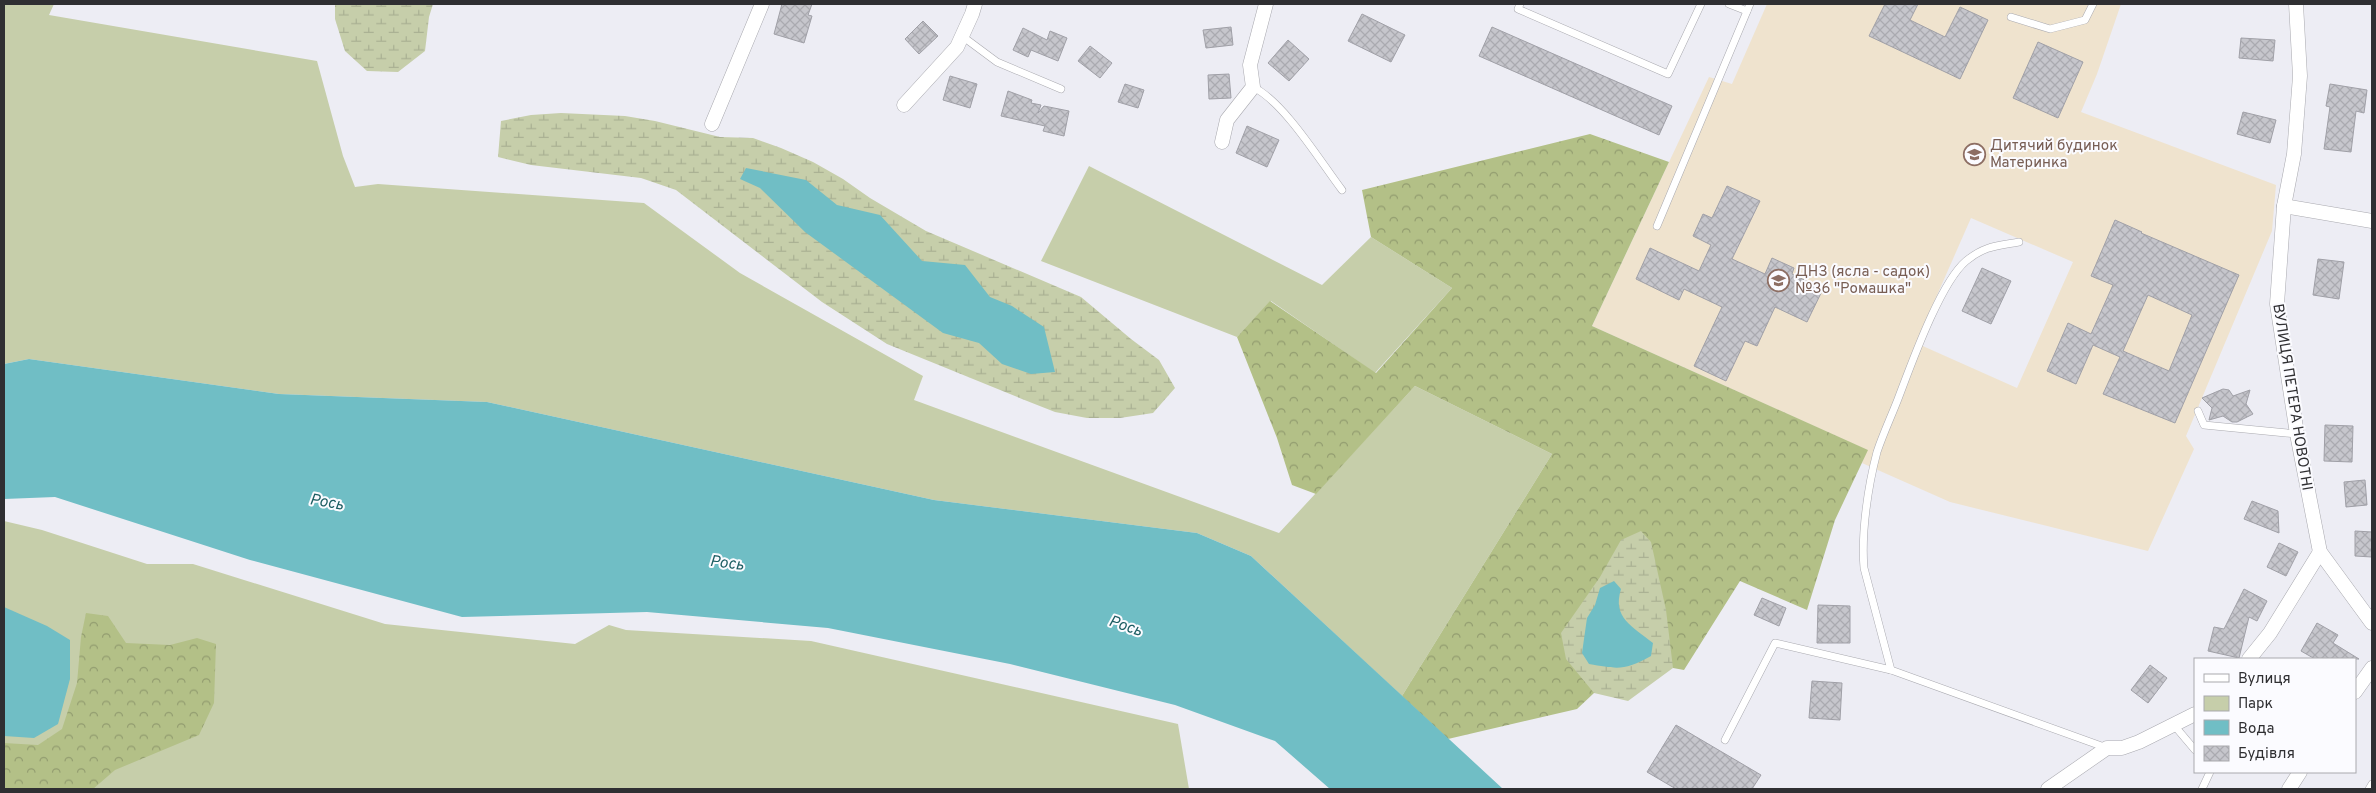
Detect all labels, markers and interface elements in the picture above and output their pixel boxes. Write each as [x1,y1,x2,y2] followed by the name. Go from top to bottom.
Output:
[1990,137,2118,173] place label: Дитячий будинок Материнка
[1962,142,1986,166] school or university icon: Дитячий будинок Материнка
[1795,263,1930,299] place label: ДНЗ (ясла - садок) №36 "Ромашка"
[1767,268,1791,292] school or university icon: ДНЗ (ясла - садок) №36 "Ромашка"
[2267,302,2316,492] street label: ВУЛИЦЯ ПЕТЕРА НОВОТНІ
[308,490,345,516] water label: Рось
[709,552,745,576] water label: Рось
[1106,612,1145,642] water label: Рось
[2194,658,2356,773] legend
[2238,670,2291,689] text: Вулиця
[2238,695,2273,714] text: Парк
[2238,720,2274,739] text: Вода
[2238,745,2295,764] text: Будівля

